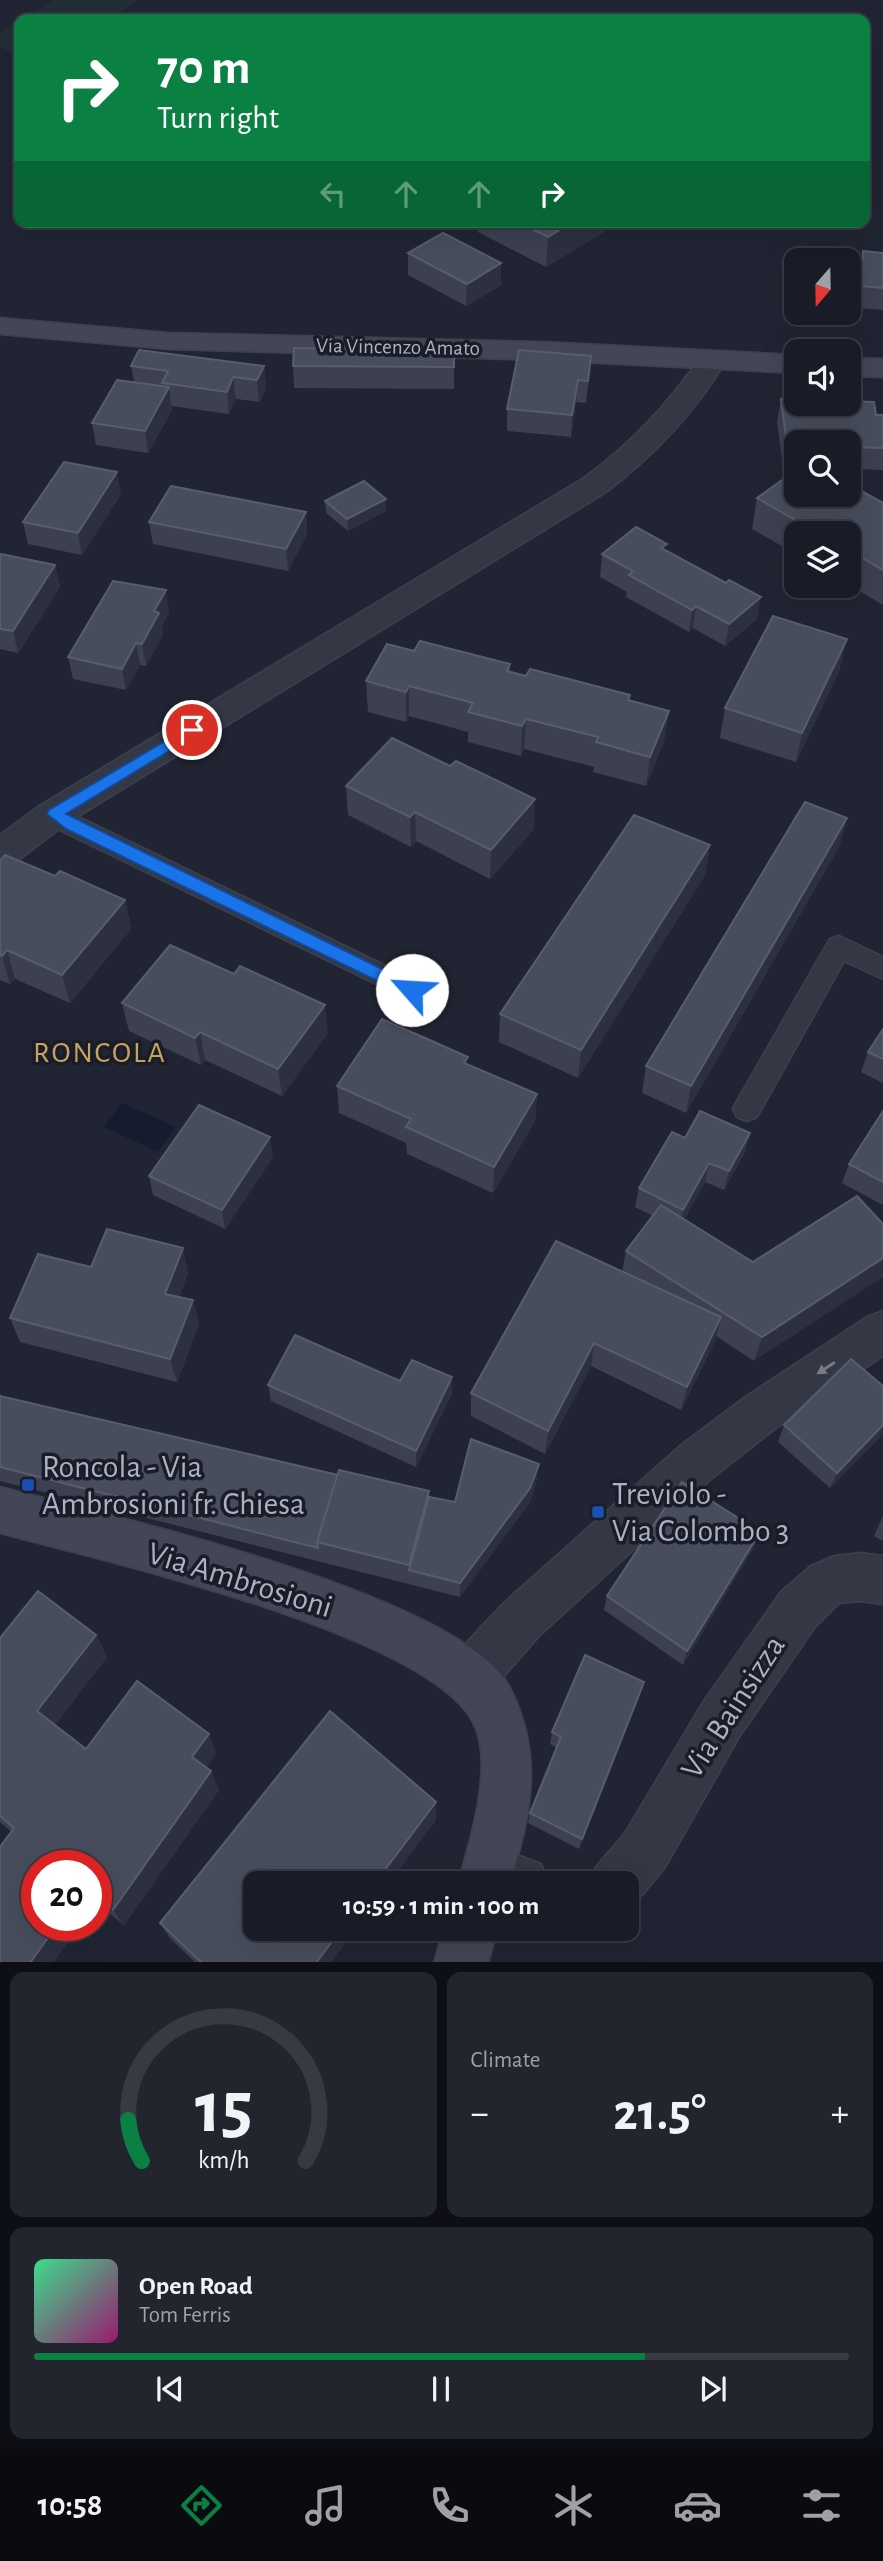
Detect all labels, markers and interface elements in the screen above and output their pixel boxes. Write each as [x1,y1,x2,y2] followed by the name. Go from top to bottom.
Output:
[42,42,133,133] icon: right
[157,44,251,93] text: 70 m
[157,102,279,134] text: Turn right
[314,175,352,213] icon: left
[387,175,425,213] icon: ahead
[460,175,498,213] icon: ahead
[533,175,571,213] icon: right
[784,248,861,326] north arrow
[784,248,861,598] map controls
[316,335,480,359] street label: Via Vincenzo Amato
[784,339,861,416] button: sound
[784,430,861,507] button: search
[784,521,861,598] button: layers
[162,700,222,760] pin
[173,711,211,749] icon: arrive
[375,953,449,1027] position arrow
[33,1038,167,1068] district label: RONCOLA
[817,1361,835,1375] one-way arrow
[42,1451,305,1520] place label: Roncola - Via Ambrosioni fr. Chiesa
[20,1477,36,1493] marker: Roncola - Via Ambrosioni fr. Chiesa
[612,1478,789,1547] place label: Treviolo - Via Colombo 3
[590,1504,606,1520] marker: Treviolo - Via Colombo 3
[144,1537,336,1623] street label: Via Ambrosioni
[675,1630,791,1784] street label: Via Bainsizza
[21,1850,112,1941] speed limit sign: 20
[343,1893,539,1919] text: 10:59 · 1 min · 100 m
[471,2049,540,2072] text: Climate
[194,2073,252,2146] text: 15
[613,2087,706,2139] text: 21.5°
[471,2095,489,2133] text: −
[831,2095,849,2133] text: +
[197,2147,249,2172] text: km/h
[139,2273,253,2299] text: Open Road
[139,2304,231,2327] text: Tom Ferris
[151,2370,189,2408] icon: previous
[422,2370,460,2408] icon: pause
[694,2370,732,2408] icon: next
[177,2481,226,2530] icon: directions
[301,2481,350,2530] icon: music
[425,2481,474,2530] icon: phone
[549,2481,598,2530] icon: climate
[673,2481,722,2530] icon: car
[797,2481,846,2530] icon: filters
[37,2489,103,2521] text: 10:58

